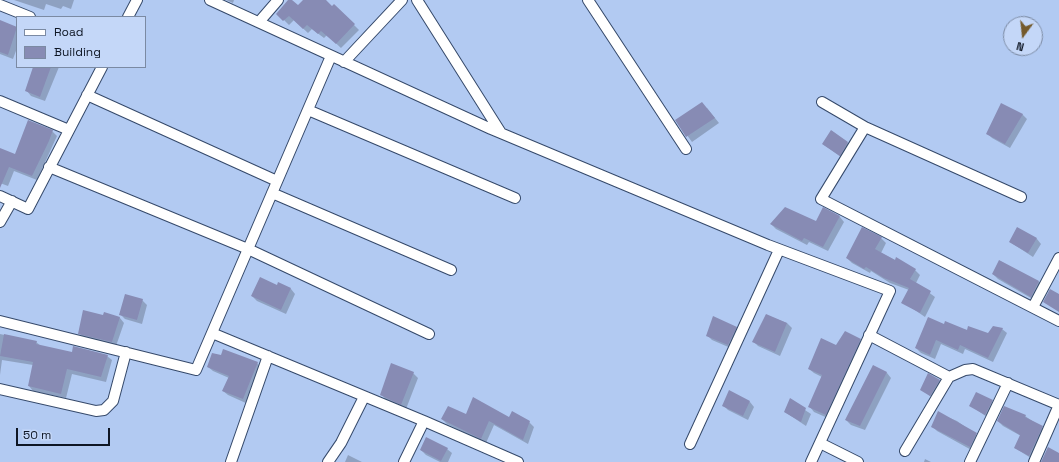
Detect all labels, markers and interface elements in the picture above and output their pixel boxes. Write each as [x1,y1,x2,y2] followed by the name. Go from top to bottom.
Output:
[16,16,146,68] legend
[1003,16,1043,56] north arrow
[54,24,83,40] text: Road
[1015,39,1026,54] text: N
[54,44,101,60] text: Building
[18,420,112,446] scale bar
[23,427,51,443] text: 50 m

